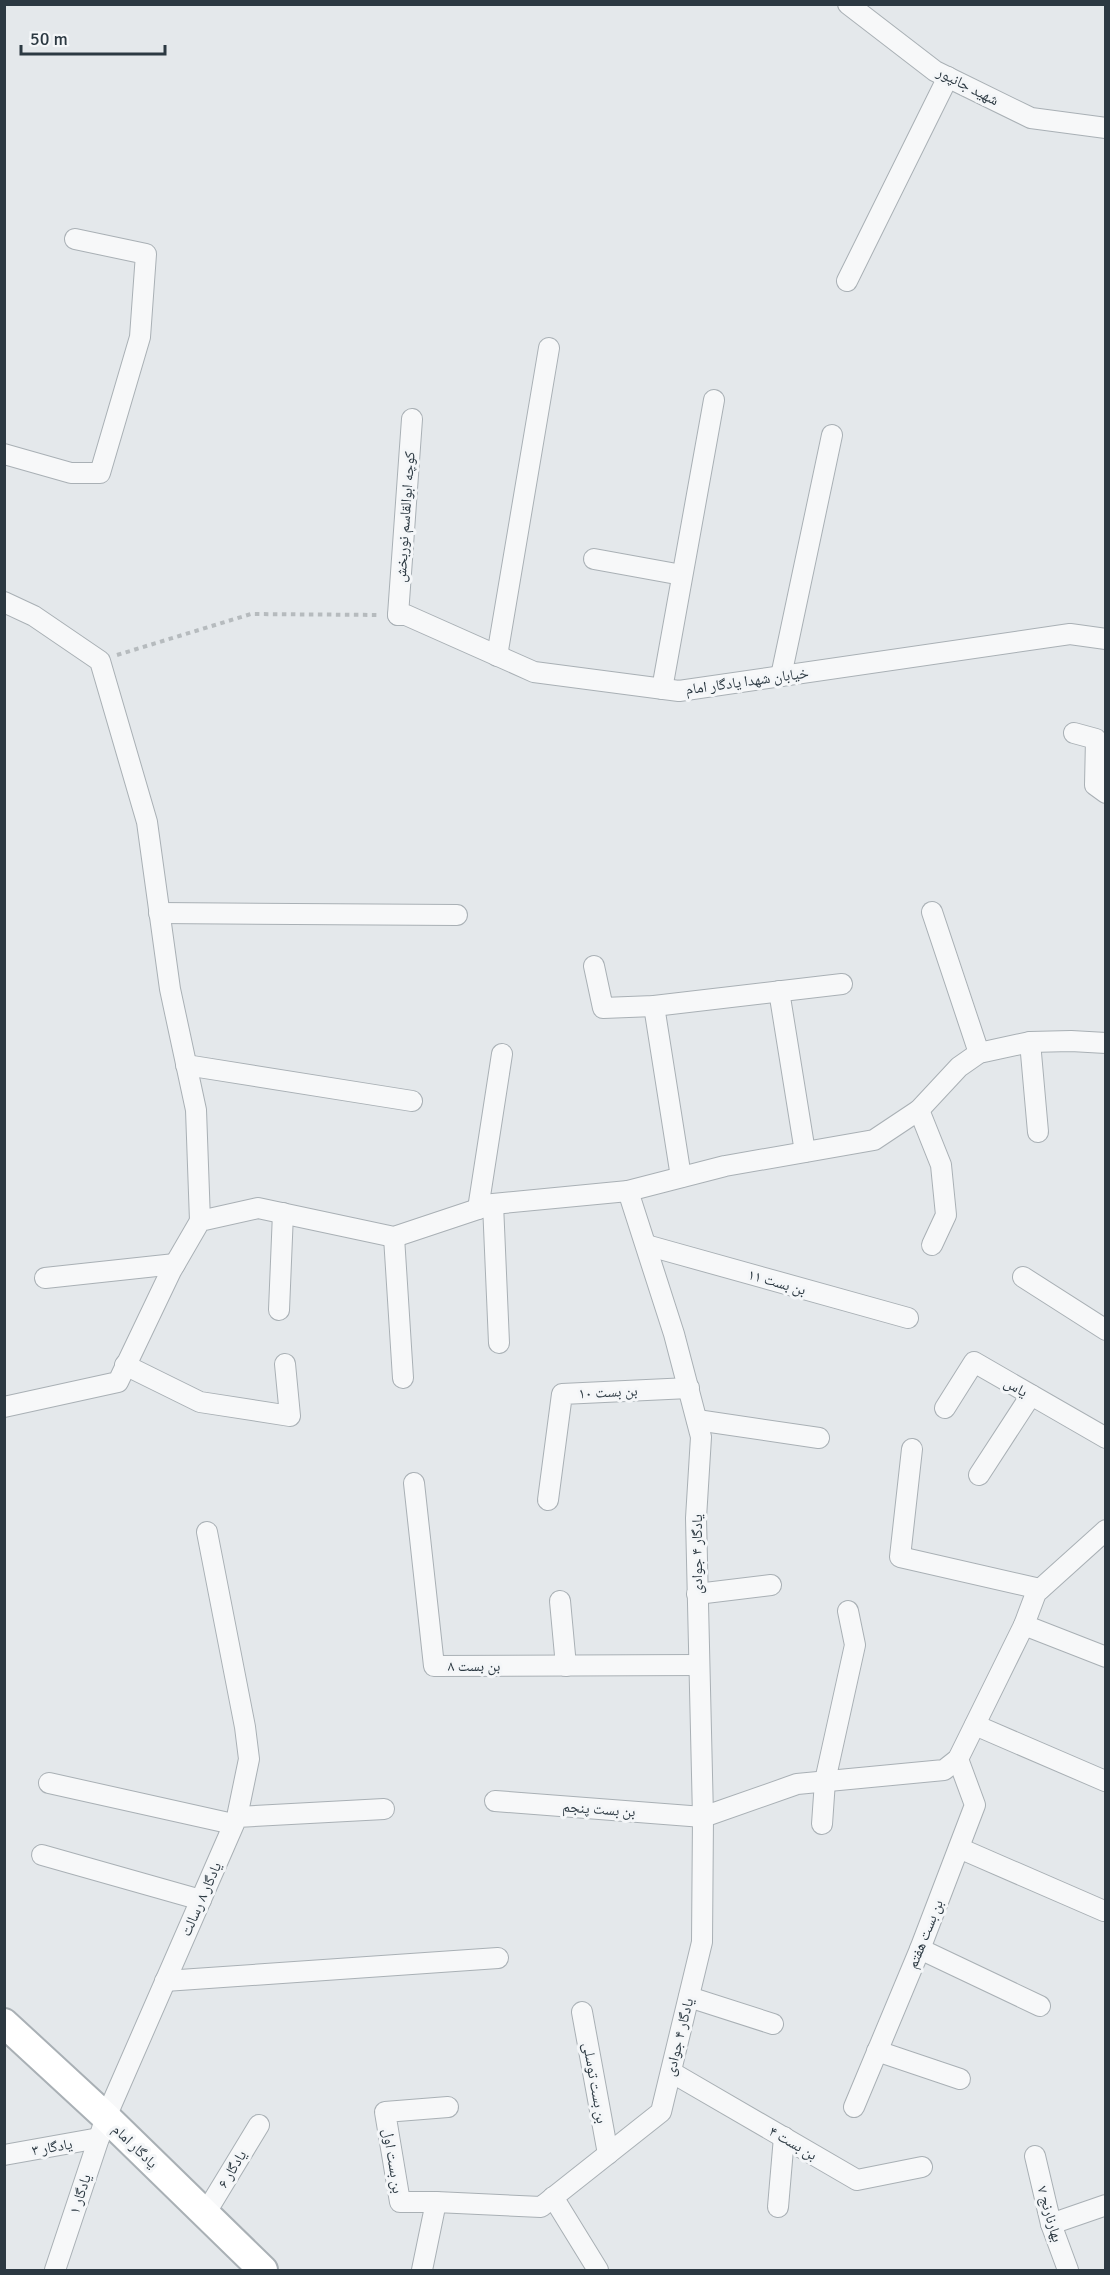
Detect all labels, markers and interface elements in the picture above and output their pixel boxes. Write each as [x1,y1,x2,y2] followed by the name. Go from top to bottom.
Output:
[21,18,165,56] scale bar
[30,28,68,50] text: 50 m
[933,62,1002,109] street label: شهید جانپور
[391,451,420,583] street label: کوچه ابوالقاسم نوربخش
[684,663,810,700] street label: خیابان شهدا یادگار امام
[746,1265,808,1300] street label: بن بست ۱۱
[1001,1373,1031,1402] street label: یاس
[578,1381,638,1404] street label: بن بست ۱۰
[688,1514,707,1594] street label: یادگار ۴ جوادی
[448,1657,500,1676] street label: بن بست ۸
[562,1797,636,1822] street label: بن بست پنجم
[177,1859,225,1939] street label: یادگار ۸ رسالت
[903,1897,948,1971] street label: بن بست هفتم
[661,1996,698,2078] street label: یادگار ۴ جوادی
[578,2041,611,2125] street label: بن بست توسلی
[108,2120,162,2173] street label: یادگار امام
[765,2122,820,2165] street label: بن بست ۴
[378,2127,407,2195] street label: بن بست اول
[30,2135,74,2159] street label: یادگار ۳
[214,2147,250,2191] street label: یادگار ۶
[65,2171,95,2216] street label: یادگار ۱
[1032,2184,1067,2244] street label: بهارنارنج ۷

